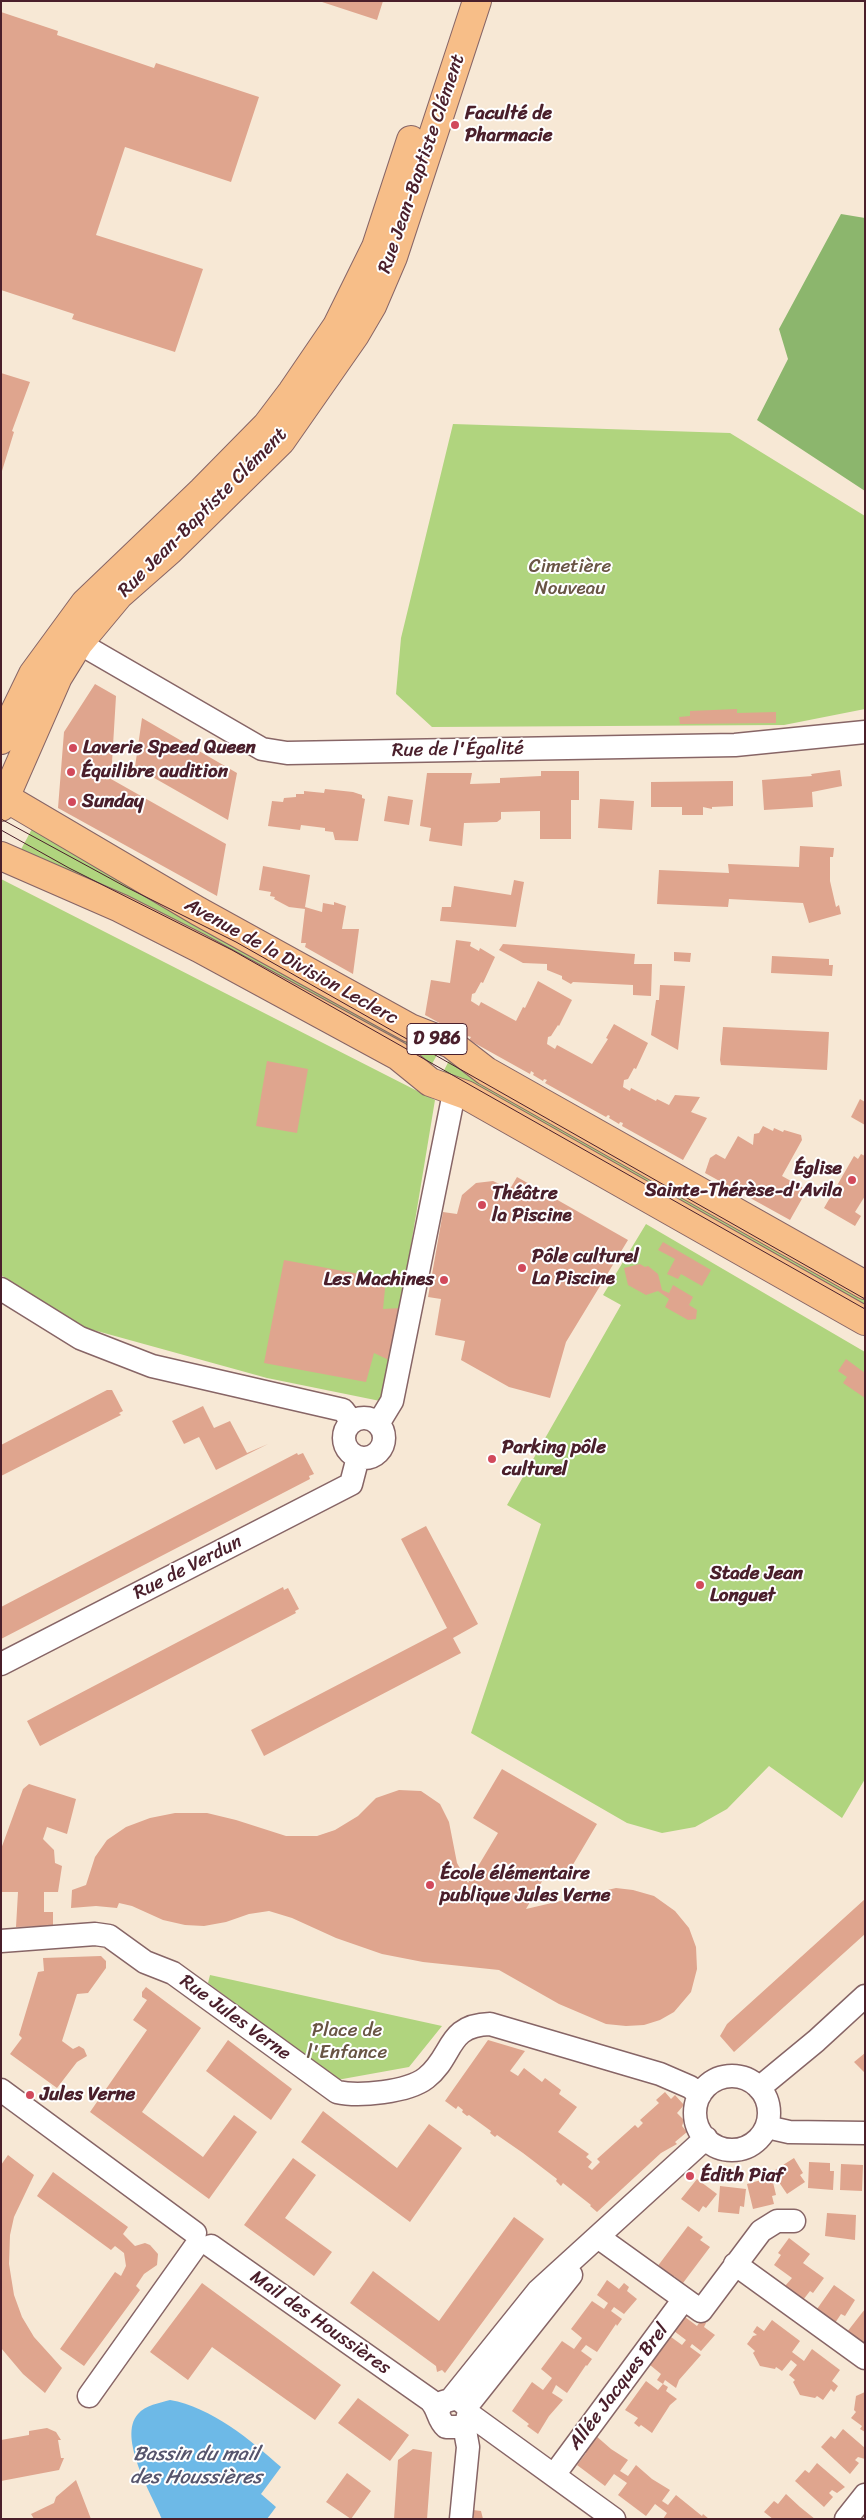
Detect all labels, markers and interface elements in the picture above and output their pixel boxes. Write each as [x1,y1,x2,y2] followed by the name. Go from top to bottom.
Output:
[374,52,470,276] street label: Rue Jean-Baptiste Clément
[465,103,552,147] place label: Faculté de Pharmacie
[449,119,461,131] marker: Faculté de Pharmacie
[114,424,292,602] street label: Rue Jean-Baptiste Clément
[529,556,611,600] park label: Cimetière Nouveau
[83,737,256,759] place label: Laverie Speed Queen
[392,737,524,763] street label: Rue de l'Égalité
[67,742,79,754] marker: Laverie Speed Queen
[81,761,228,783] place label: Équilibre audition
[65,766,77,778] marker: Équilibre audition
[82,791,144,813] place label: Sunday
[66,796,78,808] marker: Sunday
[180,894,402,1030] street label: Avenue de la Division Leclerc
[407,1024,467,1054] road number: D 986
[645,1158,842,1202] place label: Église Sainte-Thérèse-d'Avila
[846,1174,858,1186] marker: Église Sainte-Thérèse-d'Avila
[492,1183,572,1227] place label: Théâtre la Piscine
[476,1199,488,1211] marker: Théâtre la Piscine
[532,1246,639,1290] place label: Pôle culturel La Piscine
[516,1262,528,1274] marker: Pôle culturel La Piscine
[324,1269,434,1291] place label: Les Machines
[438,1274,450,1286] marker: Les Machines
[502,1437,606,1481] place label: Parking pôle culturel
[486,1453,498,1465] marker: Parking pôle culturel
[130,1531,246,1605] street label: Rue de Verdun
[710,1563,803,1607] place label: Stade Jean Longuet
[694,1579,706,1591] marker: Stade Jean Longuet
[440,1863,610,1907] place label: École élémentaire publique Jules Verne
[424,1879,436,1891] marker: École élémentaire publique Jules Verne
[175,1970,295,2066] street label: Rue Jules Verne
[307,2020,387,2064] park label: Place de l'Enfance
[40,2084,135,2106] place label: Jules Verne
[24,2089,36,2101] marker: Jules Verne
[700,2165,784,2187] place label: Édith Piaf
[684,2170,696,2182] marker: Édith Piaf
[245,2266,395,2380] street label: Mail des Houssières
[564,2319,674,2455] street label: Allée Jacques Brel
[130,2443,262,2490] water label: Bassin du mail des Houssières

